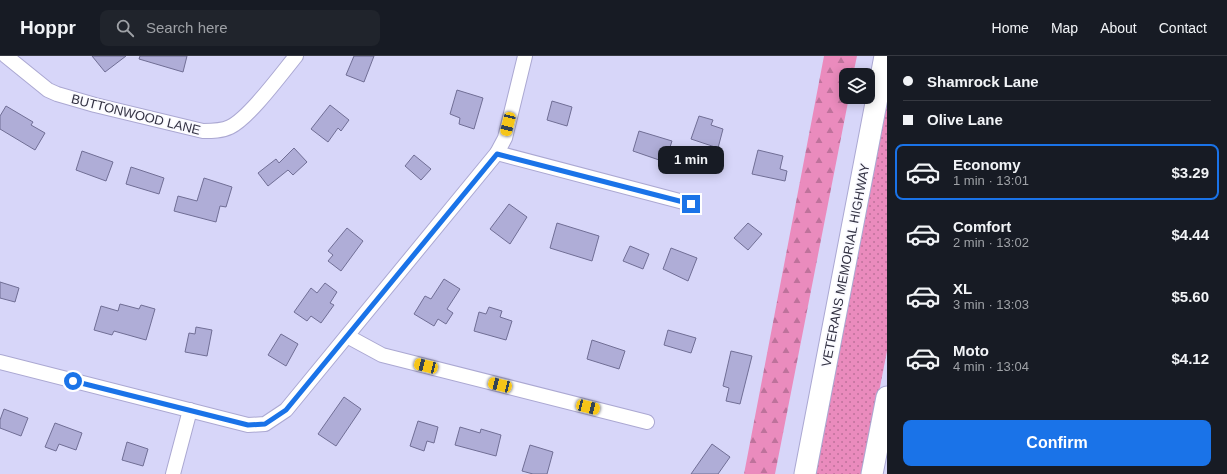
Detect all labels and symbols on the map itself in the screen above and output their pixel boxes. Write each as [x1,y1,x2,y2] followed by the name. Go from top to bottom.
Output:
[70,91,202,138] street label: BUTTONWOOD LANE
[499,111,517,137] car
[658,146,724,174] callout: 1 min
[818,162,873,368] street label: VETERANS MEMORIAL HIGHWAY
[682,195,700,213] route end
[413,357,439,375] car
[64,372,82,390] route start
[487,376,513,394] car
[575,398,601,416] car

